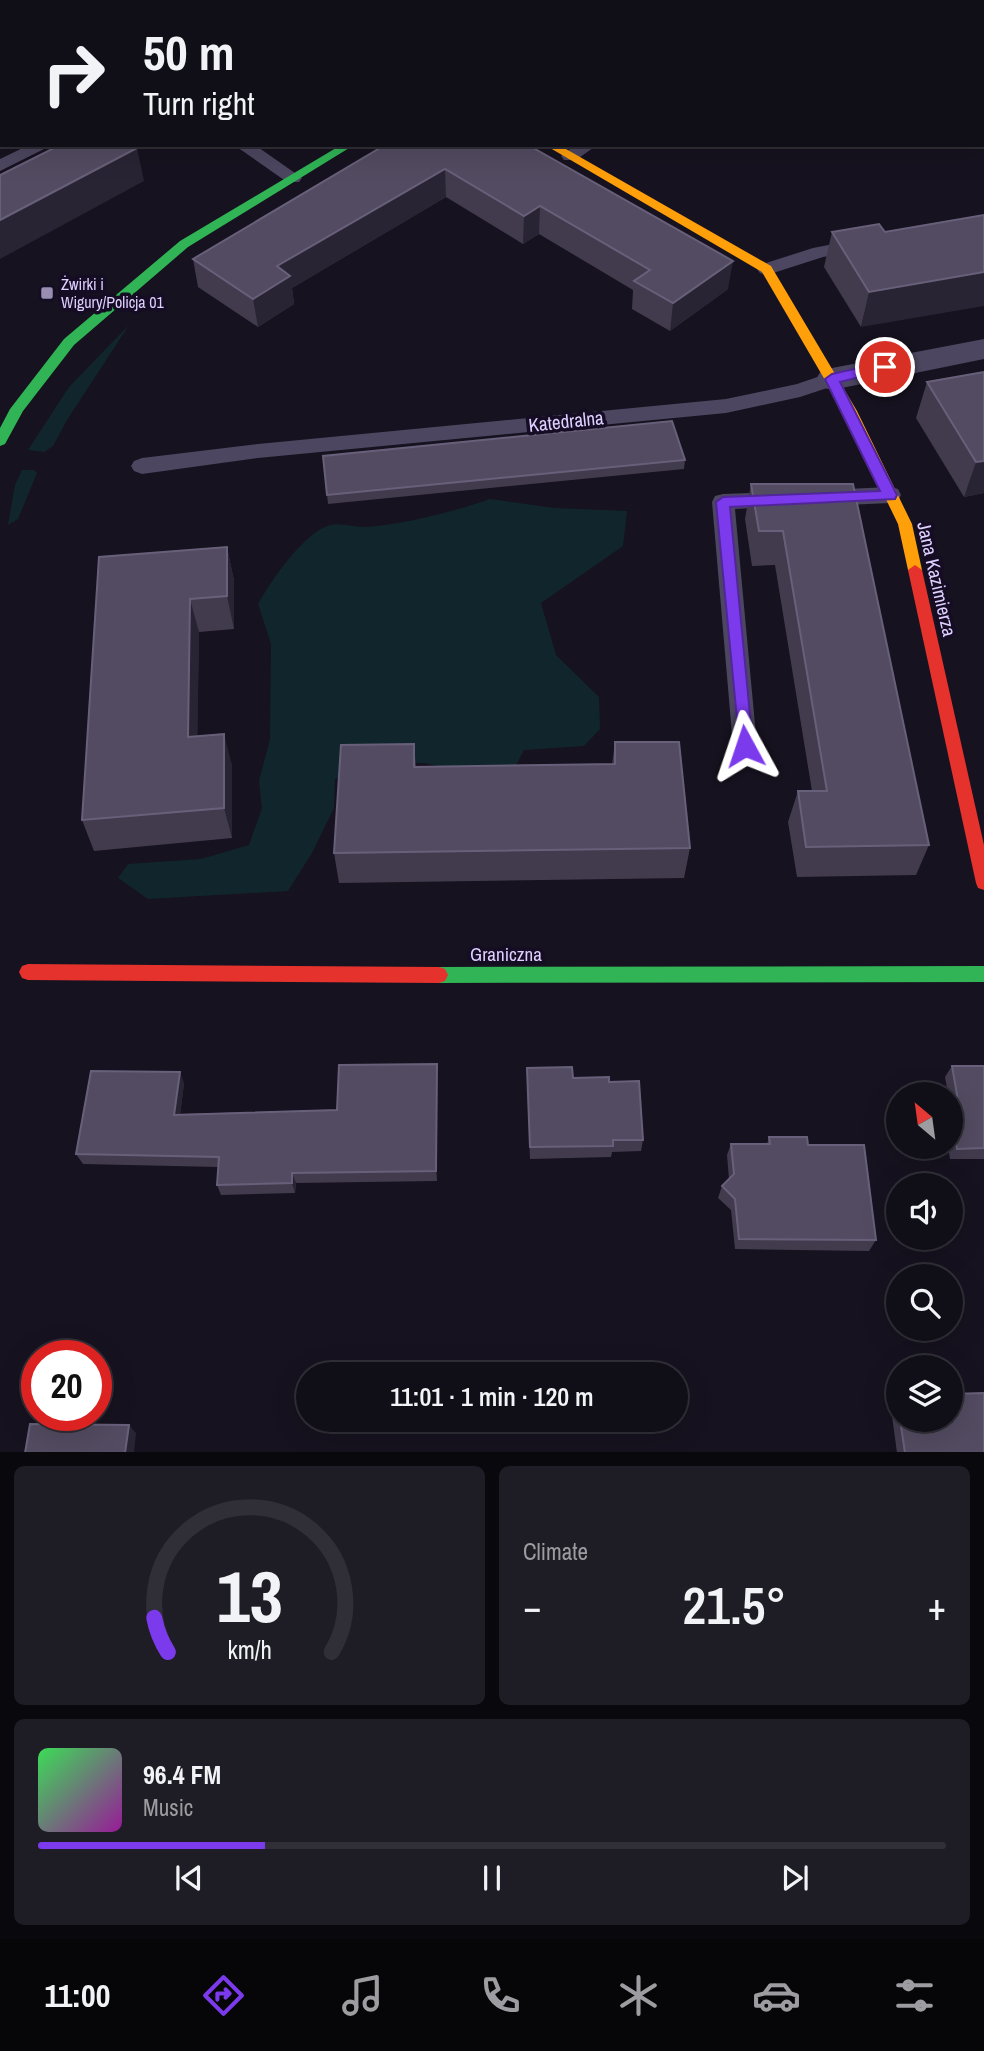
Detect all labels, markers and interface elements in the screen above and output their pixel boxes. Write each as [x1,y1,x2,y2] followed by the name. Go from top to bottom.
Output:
[143,19,235,85] text: 50 m
[28,28,119,119] icon: right
[143,82,255,125] text: Turn right
[61,273,165,313] place label: Żwirki i Wigury/Policja 01
[39,285,55,301] marker: Żwirki i Wigury/Policja 01
[855,337,915,397] pin
[866,348,904,386] icon: arrive
[527,404,605,438] street label: Katedralna
[911,519,963,639] street label: Jana Kazimierza
[708,709,782,783] position arrow
[470,941,542,967] street label: Graniczna
[886,1082,962,1158] north arrow
[886,1082,963,1432] map controls
[886,1173,963,1250] button: sound
[886,1264,963,1341] button: search
[21,1340,112,1431] speed limit sign: 20
[886,1355,963,1432] button: layers
[390,1379,594,1414] text: 11:01 · 1 min · 120 m
[523,1536,588,1567] text: Climate
[216,1547,283,1645] text: 13
[683,1570,786,1640] text: 21.5°
[523,1581,541,1632] text: −
[928,1581,946,1632] text: +
[227,1632,272,1666] text: km/h
[143,1757,221,1792] text: 96.4 FM
[143,1792,193,1823] text: Music
[170,1859,208,1897] icon: previous
[473,1859,511,1897] icon: pause
[776,1859,814,1897] icon: next
[199,1971,248,2020] icon: directions
[338,1971,387,2020] icon: music
[476,1971,525,2020] icon: phone
[614,1971,663,2020] icon: climate
[752,1971,801,2020] icon: car
[890,1971,939,2020] icon: filters
[45,1974,110,2017] text: 11:00

